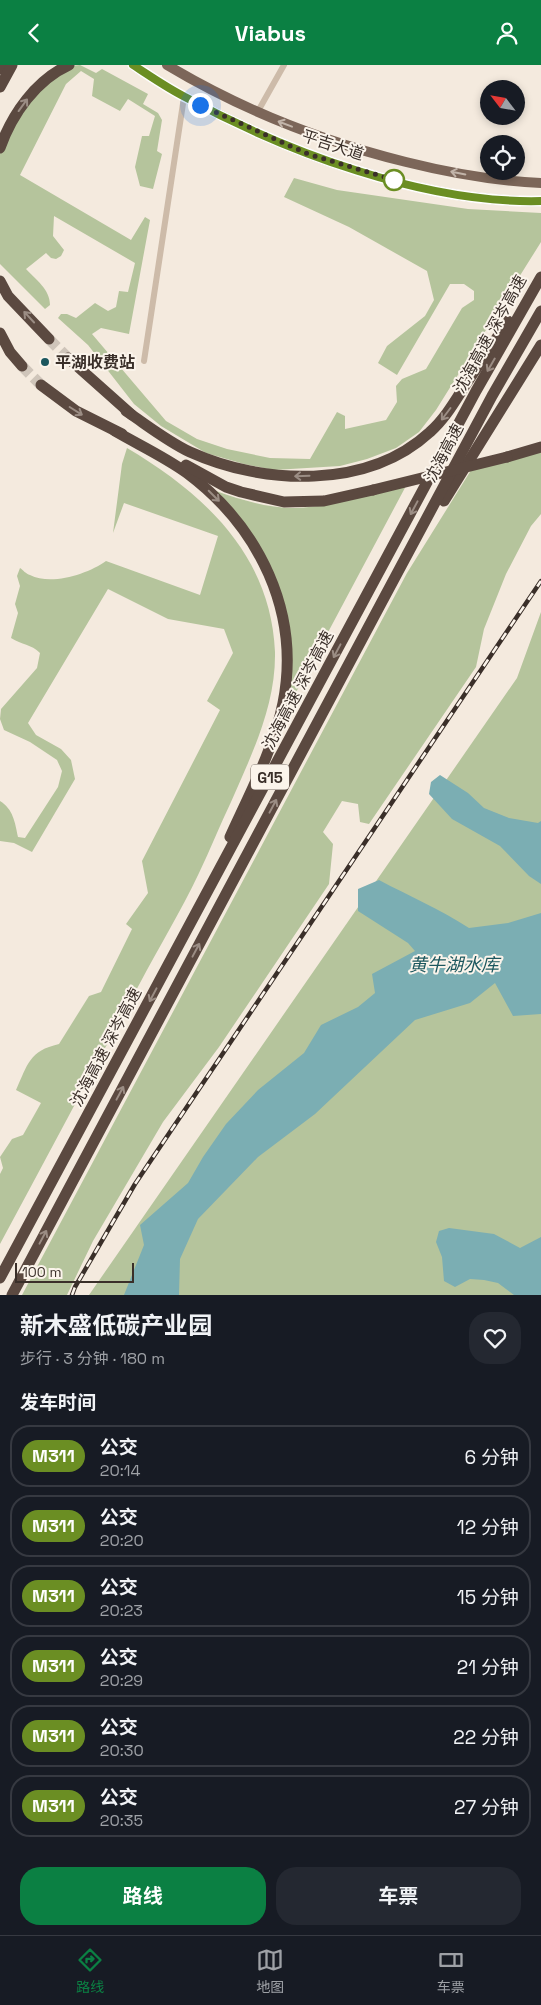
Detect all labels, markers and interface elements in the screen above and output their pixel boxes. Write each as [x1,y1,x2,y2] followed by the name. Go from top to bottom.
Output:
[20,19,48,47] icon: back
[235,19,306,47] text: Viabus
[493,19,521,47] icon: person
[480,80,525,125] north arrow
[480,80,525,180] map controls
[188,93,213,118] your location
[18,98,28,112] one-way arrow
[278,119,293,128] one-way arrow
[299,125,367,165] street label: 平吉大道
[480,135,525,180] button: locate
[450,168,466,177] one-way arrow
[383,169,405,191] unlabelled marker
[449,271,531,397] street label: 沈海高速 深岑高速
[23,311,35,324] one-way arrow
[55,352,135,373] place label: 平湖收费站
[39,356,51,368] marker: 平湖收费站
[486,358,496,373] one-way arrow
[69,407,83,417] one-way arrow
[441,407,451,421] one-way arrow
[420,420,468,486] street label: 沈海高速
[294,471,310,481] one-way arrow
[208,490,220,503] one-way arrow
[408,500,418,515] one-way arrow
[258,627,338,753] street label: 沈海高速 深岑高速
[332,644,342,659] one-way arrow
[251,765,289,789] road number: G15
[268,799,278,814] one-way arrow
[192,943,201,958] one-way arrow
[409,953,502,976] water label: 黄牛湖水库
[66,984,146,1110] street label: 沈海高速 深岑高速
[147,987,157,1002] one-way arrow
[116,1086,125,1101] one-way arrow
[38,1229,48,1244] one-way arrow
[15,1260,134,1283] scale bar
[22,1263,61,1281] text: 100 m
[20,1310,212,1341] text: 新木盛低碳产业园
[469,1312,521,1364] button: heart
[20,1348,165,1369] text: 步行 · 3 分钟 · 180 m
[20,1390,96,1415] text: 发车时间
[100,1435,138,1460] text: 公交
[32,1444,75,1467] text: M311
[464,1445,519,1470] text: 6 分钟
[100,1460,140,1481] text: 20:14
[100,1505,138,1530] text: 公交
[32,1514,75,1537] text: M311
[457,1515,519,1540] text: 12 分钟
[100,1530,144,1551] text: 20:20
[100,1575,138,1600] text: 公交
[32,1584,75,1607] text: M311
[457,1585,519,1610] text: 15 分钟
[100,1600,143,1621] text: 20:23
[100,1645,138,1670] text: 公交
[32,1654,75,1677] text: M311
[457,1655,519,1680] text: 21 分钟
[100,1670,143,1691] text: 20:29
[100,1715,138,1740] text: 公交
[32,1724,75,1747] text: M311
[453,1725,519,1750] text: 22 分钟
[100,1740,144,1761] text: 20:30
[100,1785,138,1810] text: 公交
[32,1794,75,1817] text: M311
[454,1795,519,1820] text: 27 分钟
[100,1810,143,1831] text: 20:35
[20,1867,266,1925] button: 路线
[276,1867,521,1925] button: 车票
[76,1946,104,1996] tab: 路线
[256,1946,284,1996] tab: 地图
[437,1946,465,1996] tab: 车票

